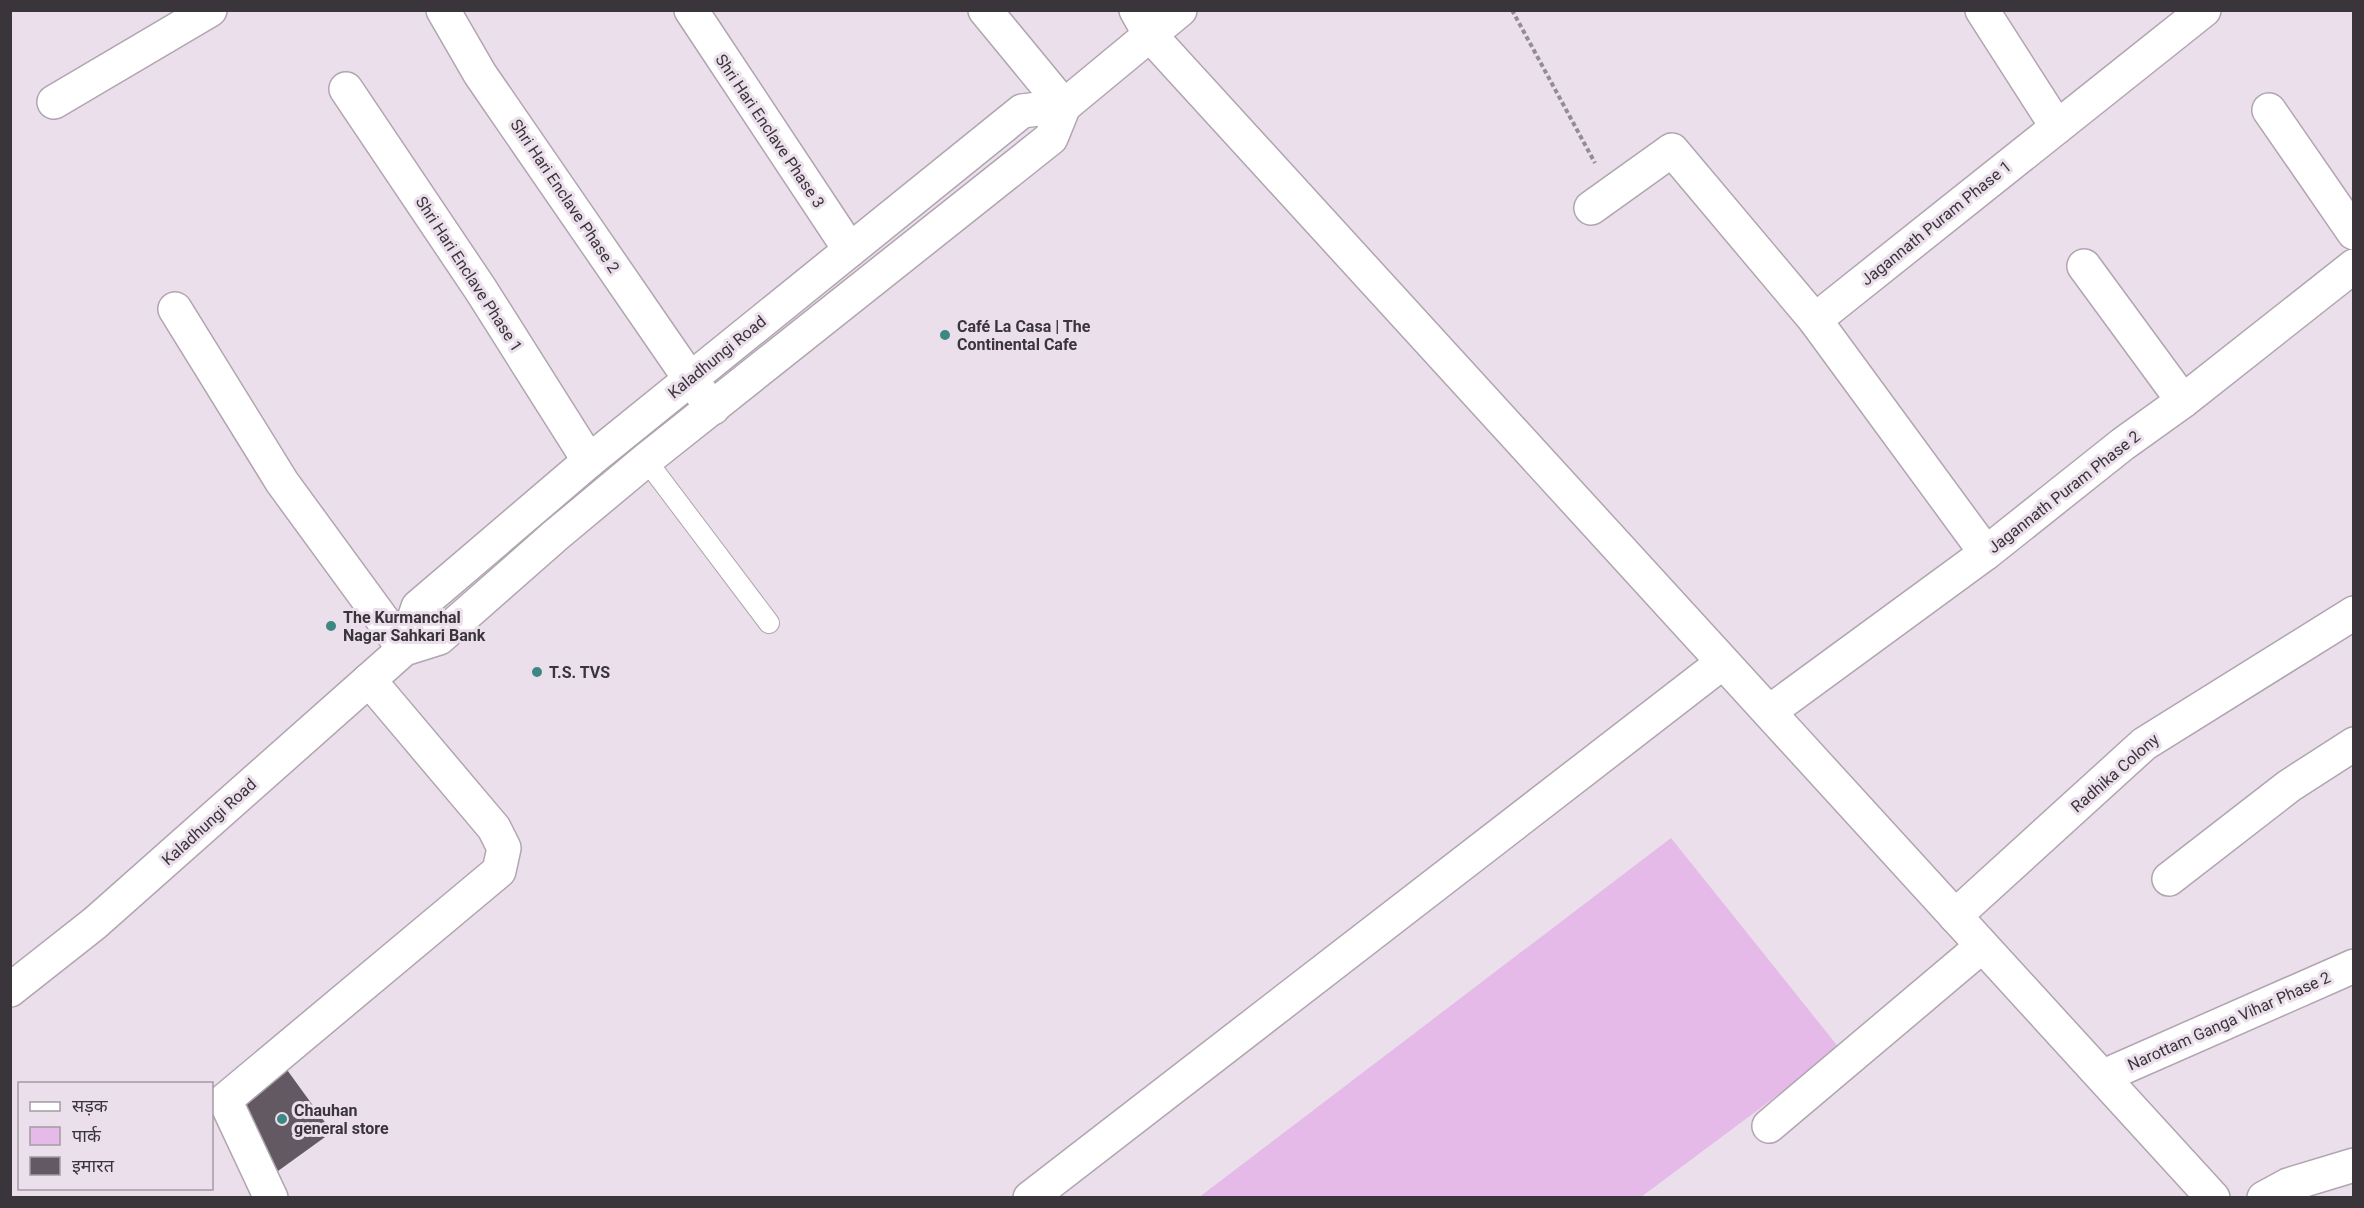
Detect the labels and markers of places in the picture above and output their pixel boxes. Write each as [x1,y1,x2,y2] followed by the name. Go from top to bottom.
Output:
[957,317,1091,354] place label: Café La Casa | The Continental Cafe
[938,328,952,342] marker: Café La Casa | The Continental Cafe
[343,608,486,645] place label: The Kurmanchal Nagar Sahkari Bank
[324,619,338,633] marker: The Kurmanchal Nagar Sahkari Bank
[549,663,610,682] place label: T.S. TVS
[530,665,544,679] marker: T.S. TVS
[294,1101,389,1138] place label: Chauhan general store
[275,1112,289,1126] marker: Chauhan general store

